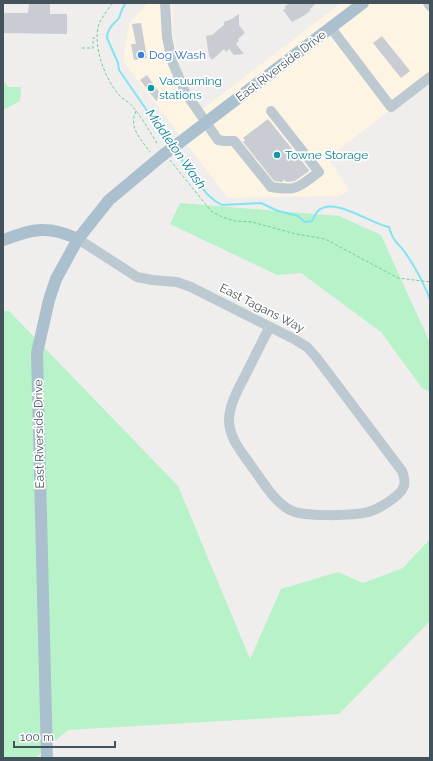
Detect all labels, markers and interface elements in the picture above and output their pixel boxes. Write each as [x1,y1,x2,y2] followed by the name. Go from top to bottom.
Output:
[233,28,329,104] street label: East Riverside Drive
[149,48,206,62] place label: Dog Wash
[136,50,146,60] marker: Dog Wash
[159,74,222,102] place label: Vacuuming stations
[146,83,156,93] marker: Vacuuming stations
[143,106,209,192] water label: Middleton Wash
[285,148,368,162] place label: Towne Storage
[272,150,282,160] marker: Towne Storage
[217,281,307,336] street label: East Tagans Way
[31,379,47,489] street label: East Riverside Drive
[14,723,115,749] scale bar
[20,730,54,744] text: 100 m

